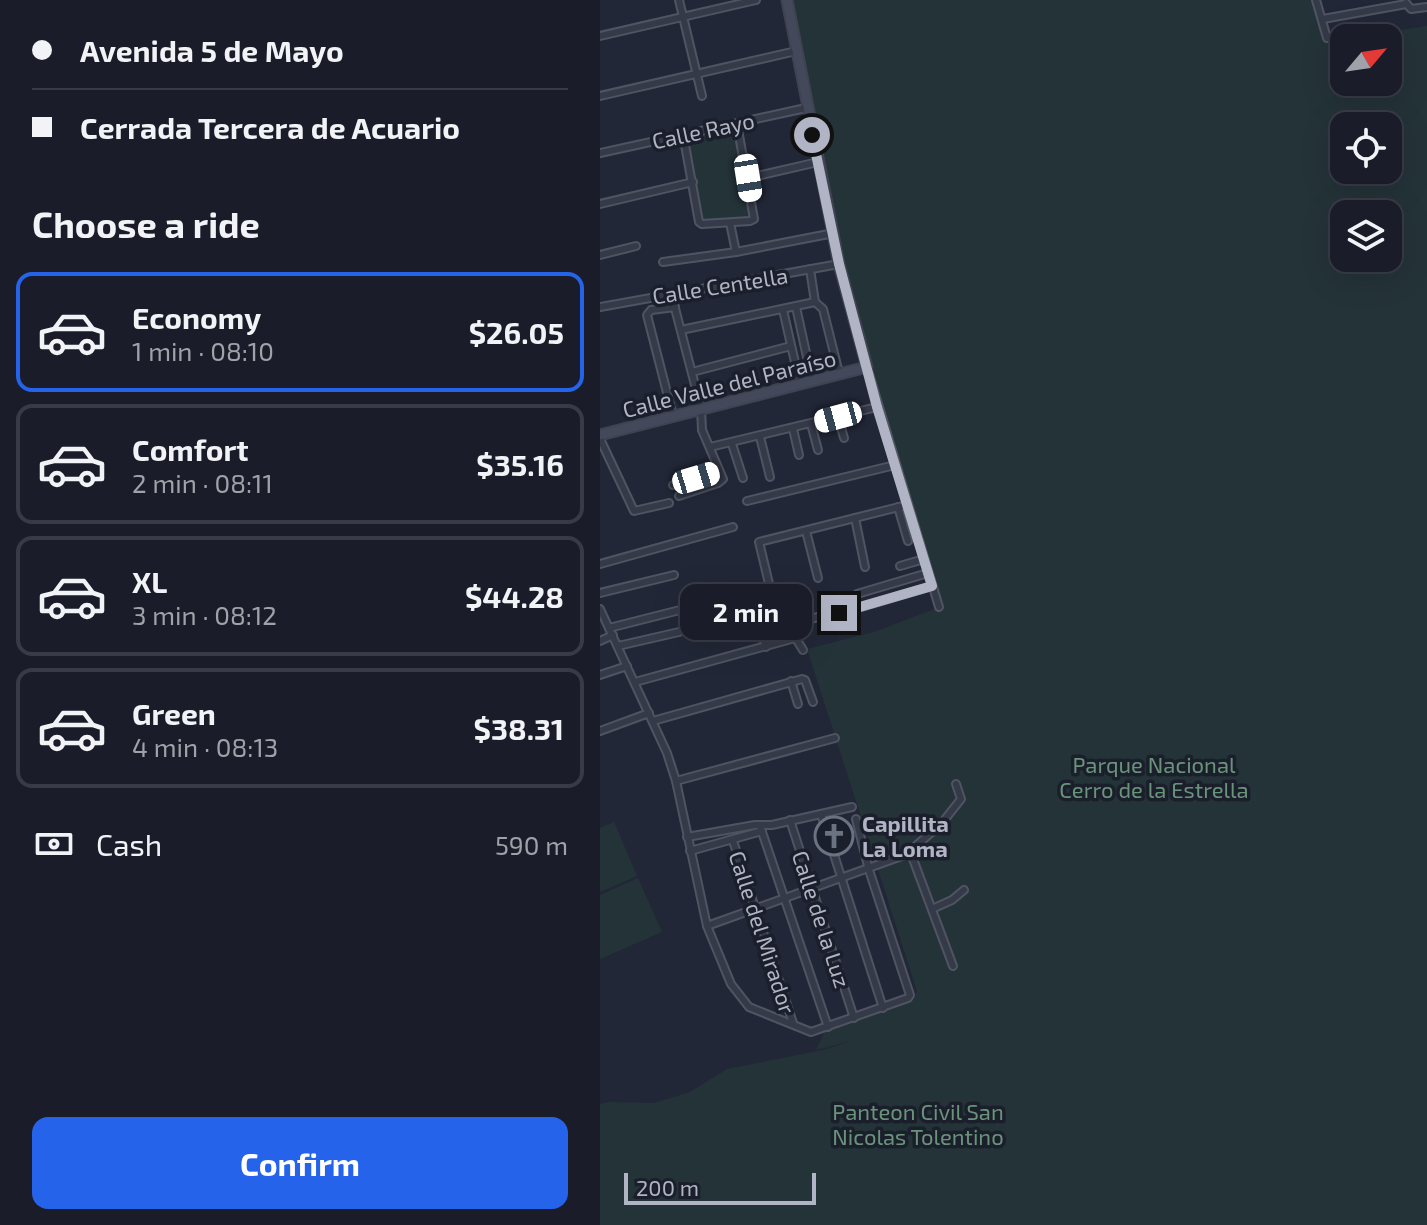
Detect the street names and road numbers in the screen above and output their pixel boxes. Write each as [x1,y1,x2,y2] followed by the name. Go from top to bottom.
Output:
[649,106,757,154] street label: Calle Rayo
[650,261,790,309] street label: Calle Centella
[620,344,838,422] street label: Calle Valle del Paraíso
[724,847,802,1017] street label: Calle del Mirador
[788,847,856,991] street label: Calle de la Luz

